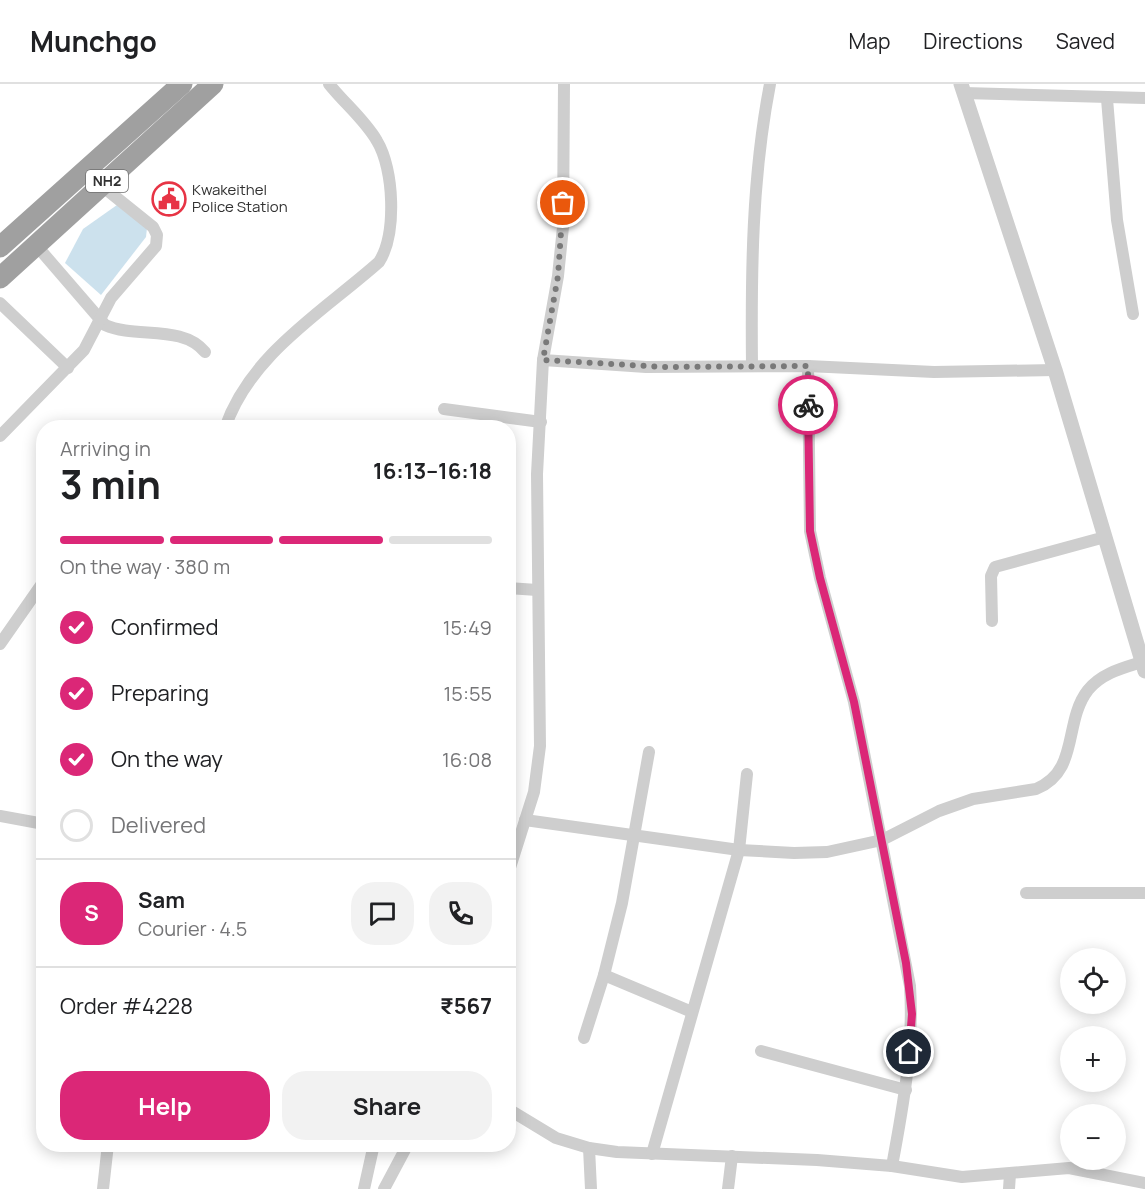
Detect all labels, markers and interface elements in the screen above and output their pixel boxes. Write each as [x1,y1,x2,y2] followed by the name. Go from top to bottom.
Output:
[30,22,157,60] text: Munchgo
[849,27,890,55] text: Map
[923,27,1023,55] text: Directions
[1056,27,1115,55] text: Saved
[86,170,128,192] road number: NH2
[537,177,588,228] pin
[192,179,288,217] place label: Kwakeithel Police Station
[151,181,187,217] public building icon: Kwakeithel Police Station
[546,186,579,219] icon: bag
[778,375,838,435] courier
[792,389,825,422] icon: bike
[60,435,151,462] text: Arriving in
[373,456,492,486] text: 16:13–16:18
[60,457,161,511] text: 3 min
[60,553,230,580] text: On the way · 380 m
[60,611,93,644] icon: check
[111,612,219,642] text: Confirmed
[443,614,492,641] text: 15:49
[60,677,93,710] icon: check
[111,678,209,708] text: Preparing
[444,680,492,707] text: 15:55
[60,743,93,776] icon: check
[111,744,223,774] text: On the way
[442,746,492,773] text: 16:08
[111,810,206,840] text: Delivered
[351,882,414,945] button: chat
[429,882,492,945] button: phone
[138,885,185,915] text: Sam
[84,898,99,928] text: S
[138,915,247,942] text: Courier · 4.5
[1060,948,1126,1170] map controls
[1060,948,1126,1014] button: locate
[60,991,193,1021] text: Order #4228
[440,991,492,1021] text: ₹567
[883,1026,934,1077] pin
[1060,1026,1126,1092] button: +
[892,1035,925,1068] icon: home
[60,1071,270,1140] button: Help
[282,1071,492,1140] button: Share
[1060,1104,1126,1170] button: −

